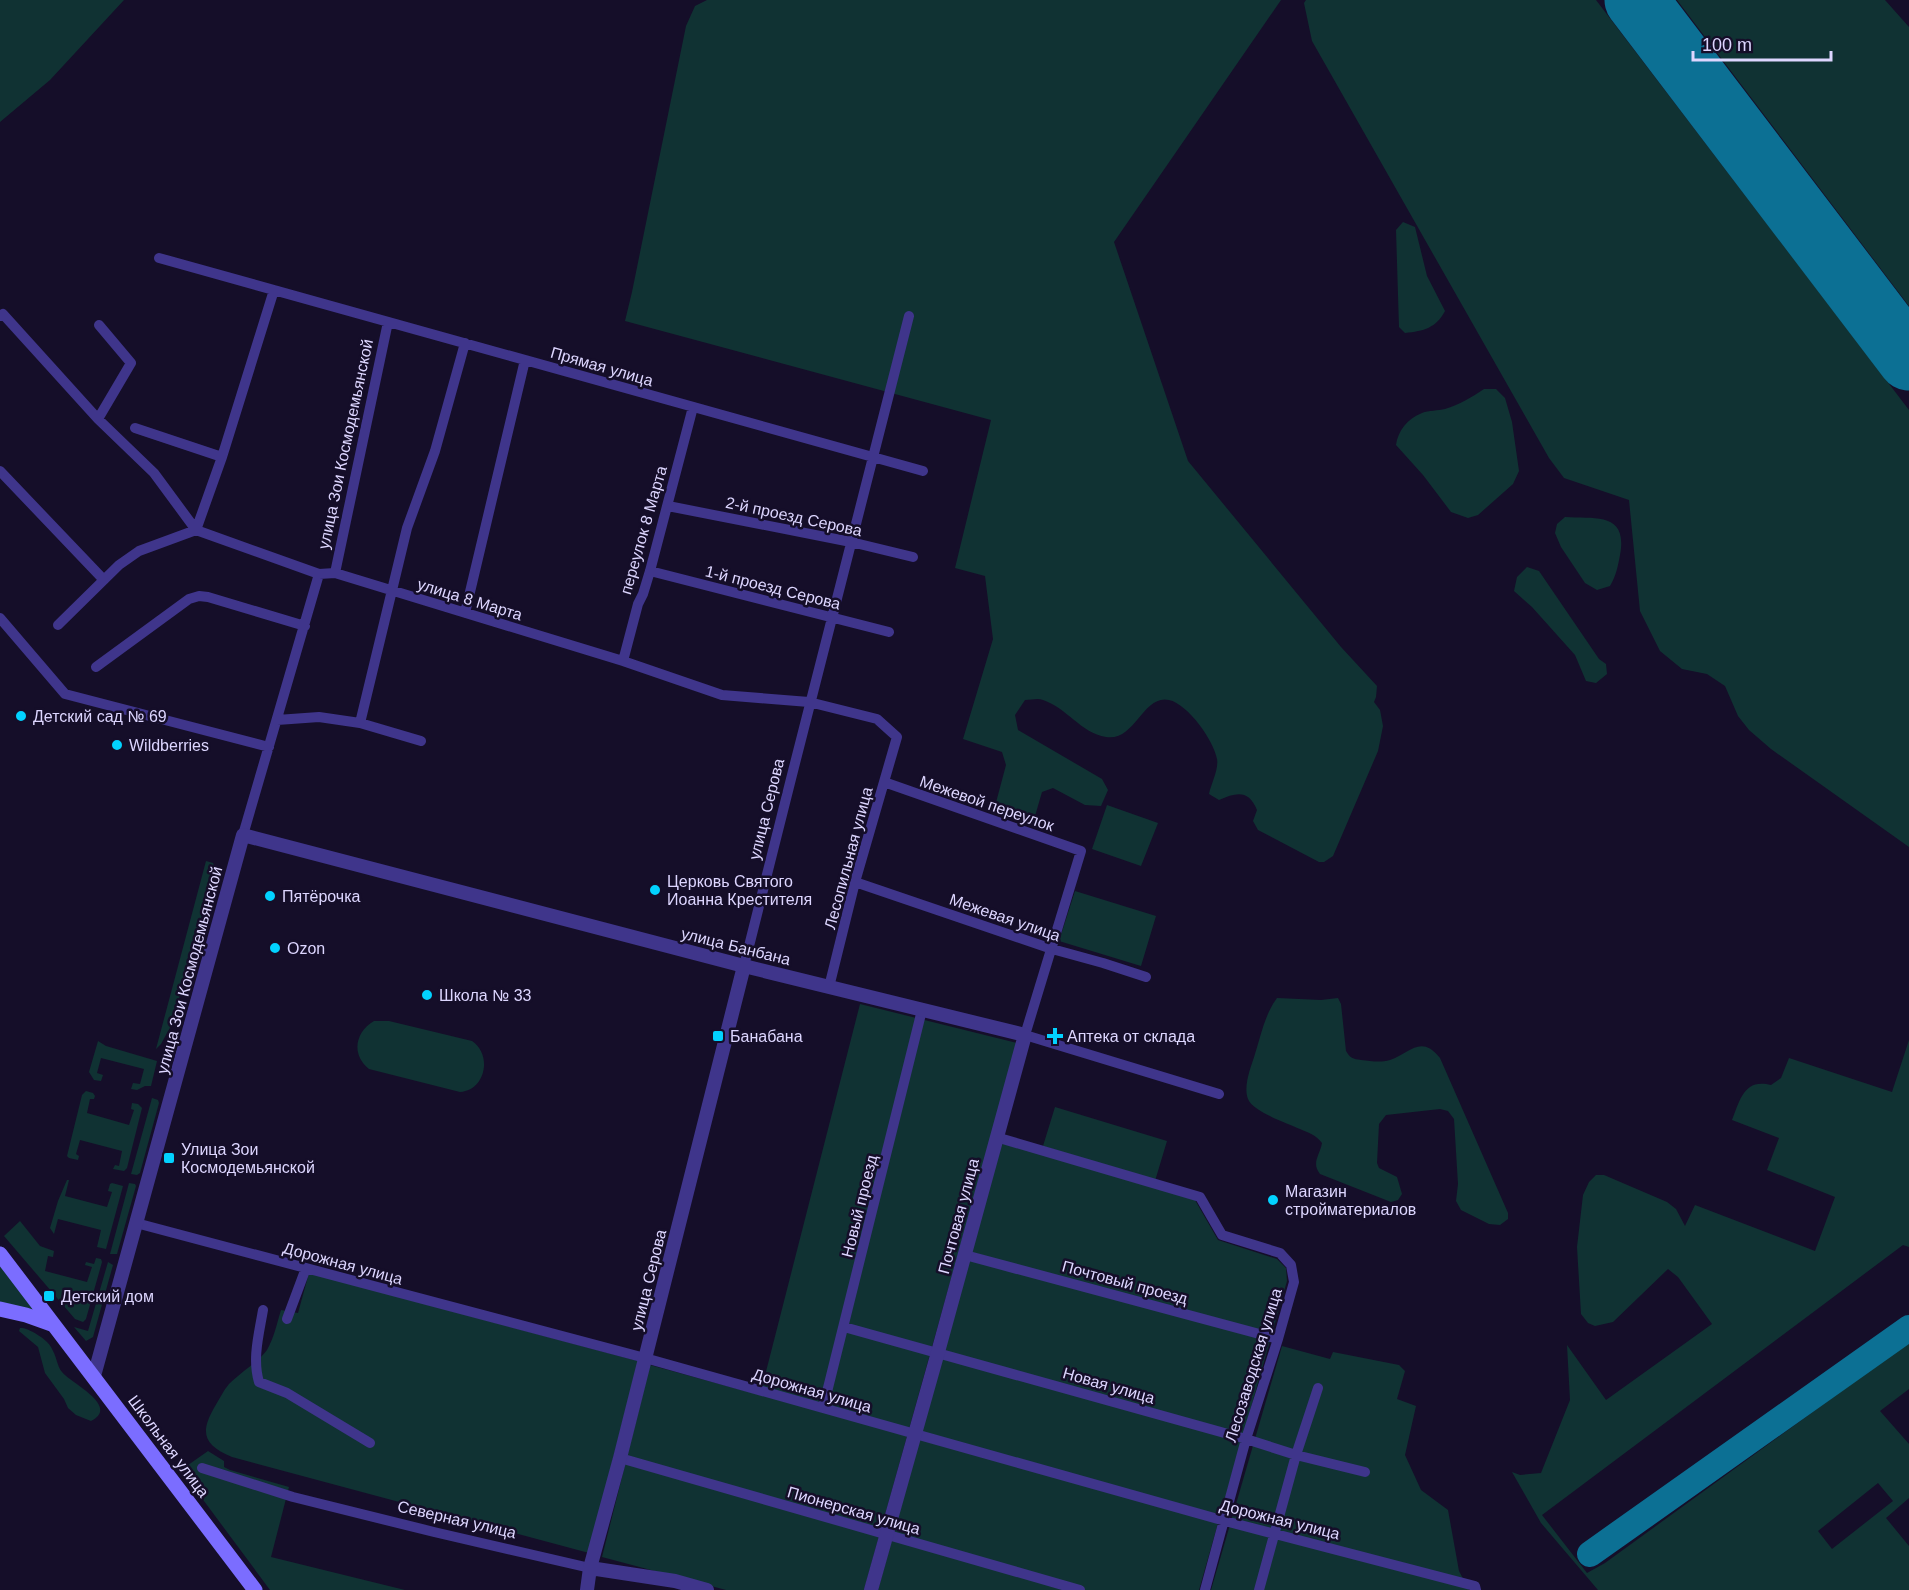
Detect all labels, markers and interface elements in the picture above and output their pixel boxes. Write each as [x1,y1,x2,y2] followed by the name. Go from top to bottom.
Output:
[1693,24,1831,62] scale bar
[1702,35,1752,55] text: 100 m
[315,338,376,551] street label: улица Зои Космодемьянской
[549,344,655,389] street label: Прямая улица
[617,464,670,596] street label: переулок 8 Марта
[724,494,864,539] street label: 2-й проезд Серова
[703,562,842,613] street label: 1-й проезд Серова
[415,575,524,624] street label: улица 8 Марта
[33,708,167,725] place label: Детский сад № 69
[14,709,28,723] marker: Детский сад № 69
[129,737,209,754] place label: Wildberries
[110,738,124,752] marker: Wildberries
[746,757,787,862] street label: улица Серова
[918,773,1057,835] street label: Межевой переулок
[821,785,876,931] street label: Лесопильная улица
[154,864,225,1076] street label: улица Зои Космодемьянской
[667,873,812,908] place label: Церковь Святого Иоанна Крестителя
[648,883,662,897] marker: Церковь Святого Иоанна Крестителя
[282,888,361,905] place label: Пятёрочка
[263,889,277,903] marker: Пятёрочка
[947,891,1063,944] street label: Межевая улица
[679,925,792,968] street label: улица Банбана
[287,940,325,957] place label: Ozon
[268,941,282,955] marker: Ozon
[439,987,532,1004] place label: Школа № 33
[420,988,434,1002] marker: Школа № 33
[730,1028,803,1045] place label: Банабана
[1067,1028,1195,1045] place label: Аптека от склада
[711,1029,725,1043] marker: Банабана
[1048,1029,1062,1043] marker: Аптека от склада
[181,1141,315,1176] place label: Улица Зои Космодемьянской
[162,1151,176,1165] marker: Улица Зои Космодемьянской
[839,1152,881,1259] street label: Новый проезд
[935,1156,982,1276] street label: Почтовая улица
[1285,1183,1416,1218] place label: Магазин стройматериалов
[1266,1193,1280,1207] marker: Магазин стройматериалов
[628,1228,669,1333] street label: улица Серова
[281,1239,405,1288] street label: Дорожная улица
[1060,1258,1190,1308] street label: Почтовый проезд
[1222,1286,1285,1444] street label: Лесозаводская улица
[61,1288,154,1305] place label: Детский дом
[42,1289,56,1303] marker: Детский дом
[1061,1364,1157,1407] street label: Новая улица
[750,1365,873,1416] street label: Дорожная улица
[125,1392,212,1501] street label: Школьная улица
[786,1483,922,1538] street label: Пионерская улица
[1218,1496,1342,1543] street label: Дорожная улица
[396,1498,518,1541] street label: Северная улица

